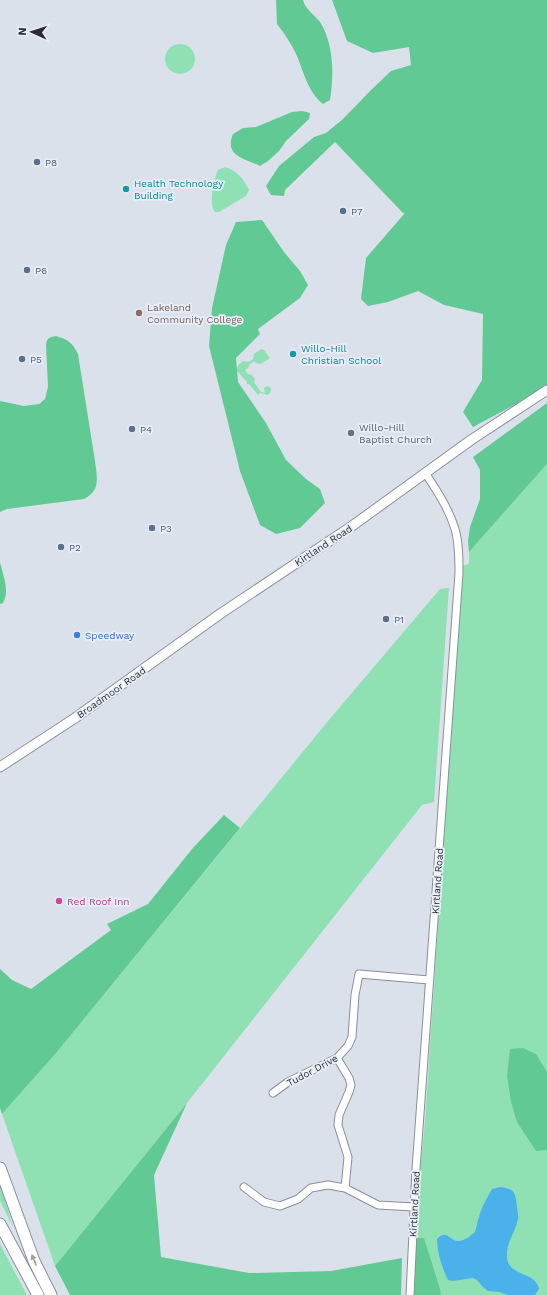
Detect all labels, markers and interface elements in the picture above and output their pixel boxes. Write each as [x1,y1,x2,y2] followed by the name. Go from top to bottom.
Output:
[12,12,52,52] north arrow
[16,27,29,36] text: N
[32,157,42,167] marker: P8
[45,157,57,168] place label: P8
[134,178,224,201] place label: Health Technology Building
[121,184,131,194] marker: Health Technology Building
[338,206,348,216] marker: P7
[351,206,363,217] place label: P7
[22,265,32,275] marker: P6
[35,265,47,276] place label: P6
[147,302,243,325] place label: Lakeland Community College
[134,308,144,318] marker: Lakeland Community College
[301,343,381,366] place label: Willo-Hill Christian School
[288,349,298,359] marker: Willo-Hill Christian School
[17,354,27,364] marker: P5
[30,354,42,365] place label: P5
[359,422,432,445] place label: Willo-Hill Baptist Church
[127,424,137,434] marker: P4
[140,424,152,435] place label: P4
[346,428,356,438] marker: Willo-Hill Baptist Church
[147,523,157,533] marker: P3
[160,523,172,534] place label: P3
[293,523,354,568] street label: Kirtland Road
[56,542,66,552] marker: P2
[69,542,81,553] place label: P2
[381,614,391,624] marker: P1
[394,614,404,625] place label: P1
[72,630,82,640] marker: Speedway
[85,630,135,641] place label: Speedway
[75,665,148,720] street label: Broadmoor Road
[430,848,445,914] street label: Kirtland Road
[54,896,64,906] marker: Red Roof Inn
[67,896,130,907] place label: Red Roof Inn
[285,1052,340,1088] street label: Tudor Drive
[407,1171,422,1237] street label: Kirtland Road
[31,1254,37,1265] one-way arrow

